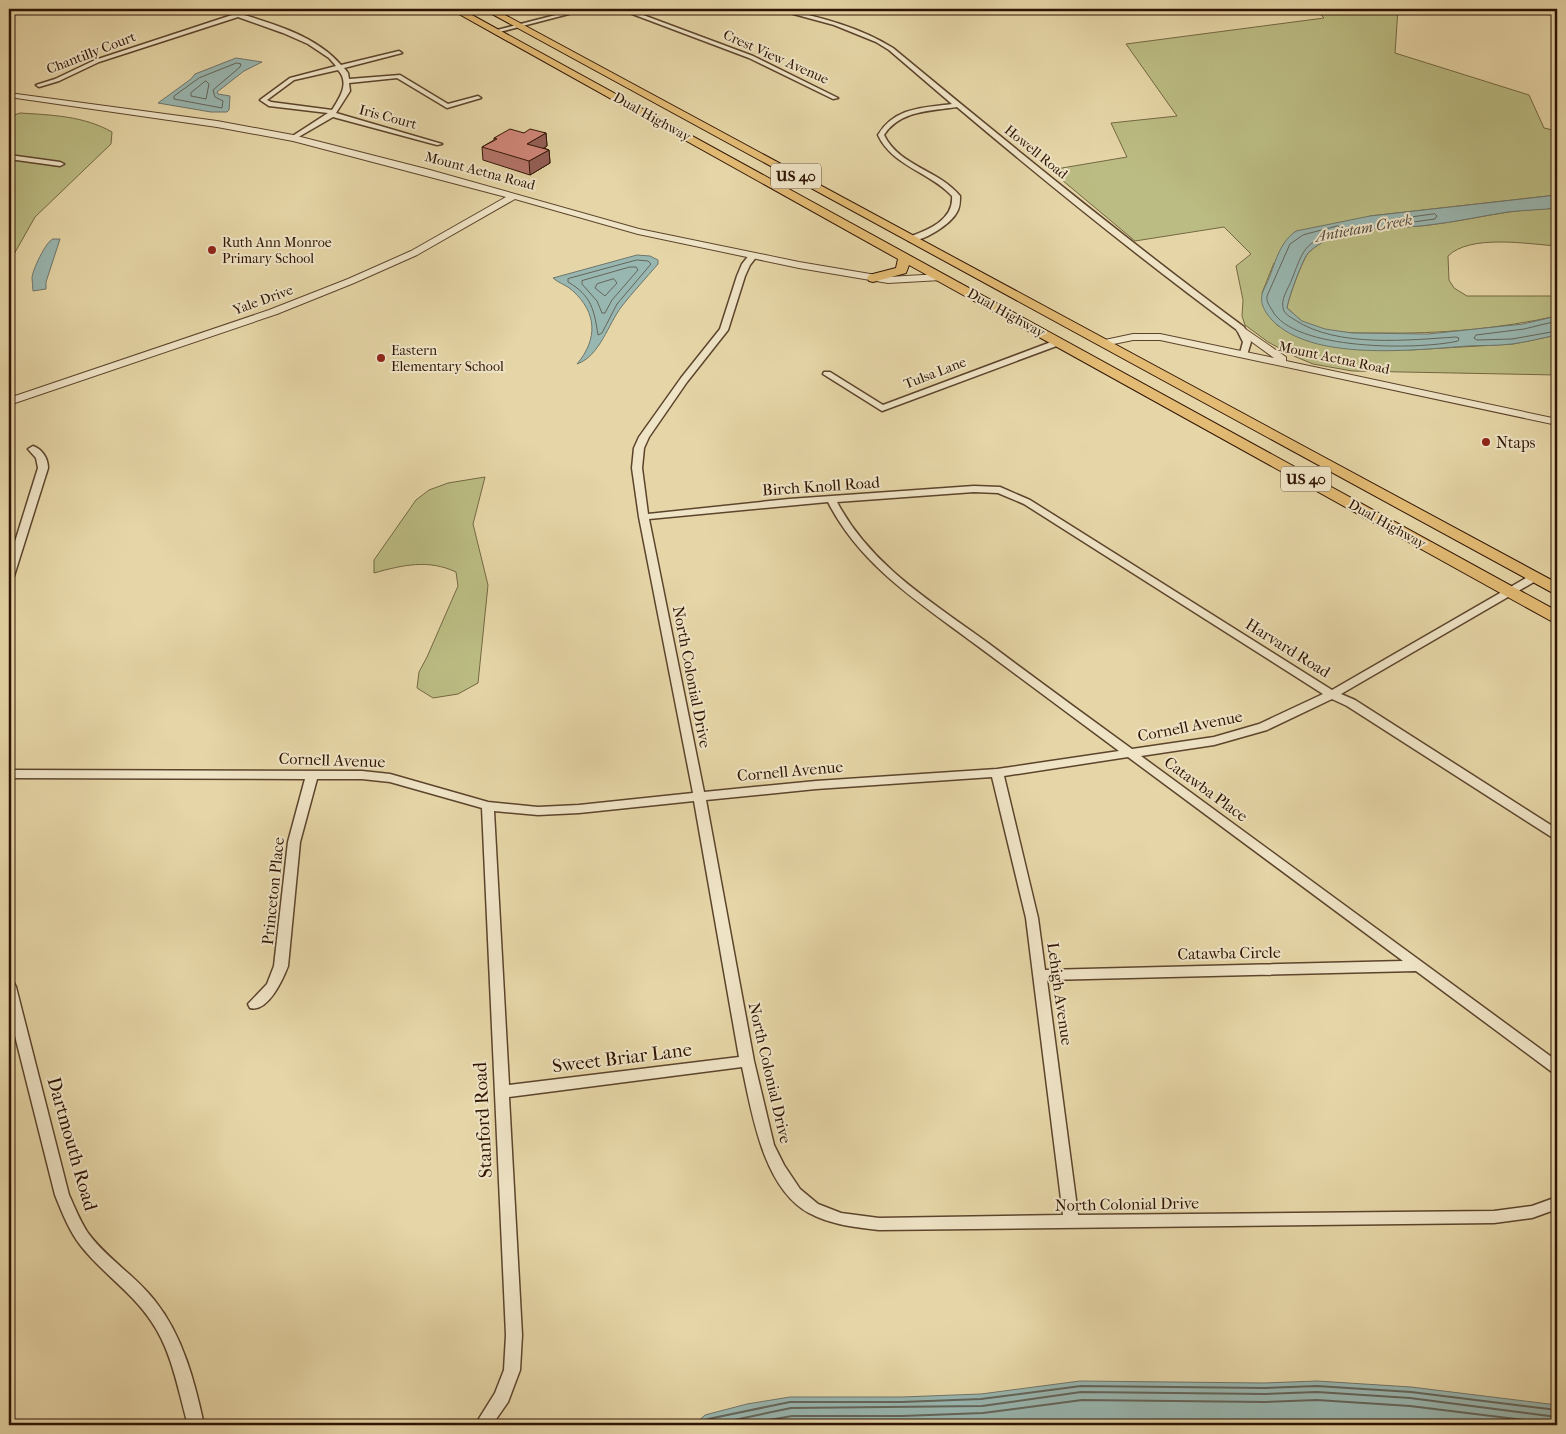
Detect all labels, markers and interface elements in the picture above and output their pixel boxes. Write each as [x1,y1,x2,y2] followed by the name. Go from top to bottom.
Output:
[721,26,832,88] street label: Crest View Avenue
[44,28,138,78] street label: Chantilly Court
[610,89,694,146] street label: Dual Highway
[357,101,419,133] street label: Iris Court
[1001,121,1071,183] street label: Howell Road
[423,148,537,194] street label: Mount Aetna Road
[771,164,821,188] road number: US 40
[1312,211,1414,246] water label: Antietam Creek
[222,234,332,267] place label: Ruth Ann Monroe Primary School
[206,244,218,256] marker: Ruth Ann Monroe Primary School
[230,281,295,319] street label: Yale Drive
[964,285,1048,342] street label: Dual Highway
[1277,338,1392,378] street label: Mount Aetna Road
[391,342,504,375] place label: Eastern Elementary School
[375,352,387,364] marker: Eastern Elementary School
[901,353,969,393] street label: Tulsa Lane
[1496,433,1536,452] place label: Ntaps
[1480,436,1492,448] marker: Ntaps
[1281,466,1331,492] road number: US 40
[761,472,881,500] street label: Birch Knoll Road
[1345,496,1429,553] street label: Dual Highway
[669,604,715,750] street label: North Colonial Drive
[1242,614,1334,682] street label: Harvard Road
[1136,706,1244,745] street label: Cornell Avenue
[278,749,386,771] street label: Cornell Avenue
[1161,752,1252,826] street label: Catawba Place
[736,757,844,785] street label: Cornell Avenue
[258,836,288,946] street label: Princeton Place
[1043,941,1077,1047] street label: Lehigh Avenue
[1177,943,1281,963] street label: Catawba Circle
[745,1001,796,1146] street label: North Colonial Drive
[551,1039,693,1077] street label: Sweet Briar Lane
[469,1061,497,1179] street label: Stanford Road
[42,1075,102,1214] street label: Dartmouth Road
[1055,1193,1199,1215] street label: North Colonial Drive

